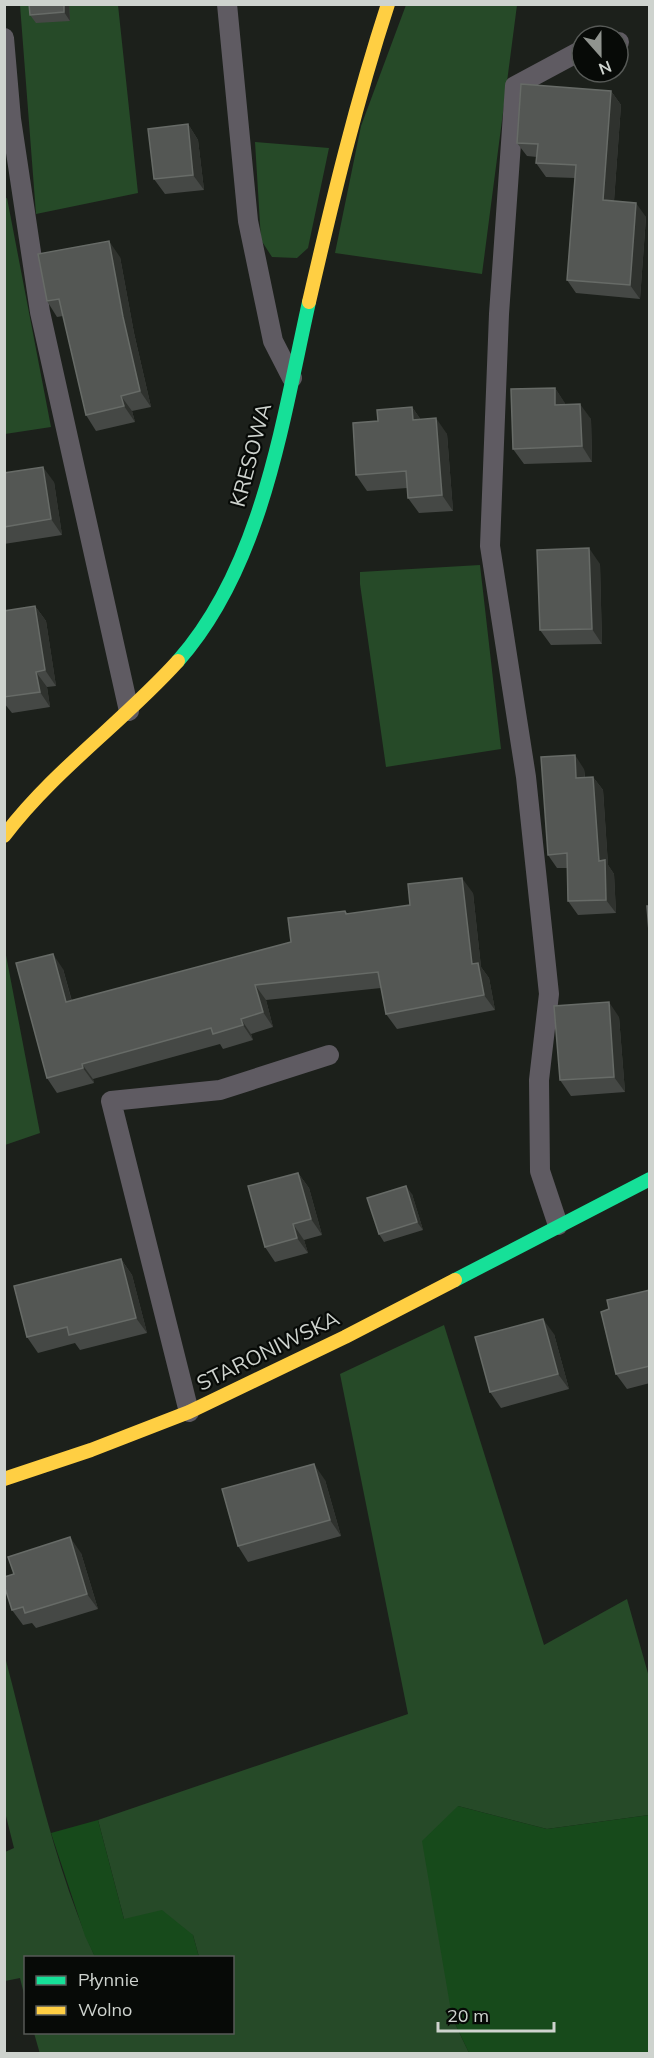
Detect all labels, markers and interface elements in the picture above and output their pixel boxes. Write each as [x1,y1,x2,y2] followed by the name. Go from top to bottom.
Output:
[570,24,630,84] north arrow
[596,57,615,80] text: N
[224,399,277,510] street label: KRESOWA
[192,1304,344,1396] street label: STARONIWSKA
[24,1956,234,2034] legend
[78,1968,139,1991] text: Płynnie
[438,1995,554,2033] scale bar
[78,1998,132,2021] text: Wolno
[447,2004,489,2027] text: 20 m

